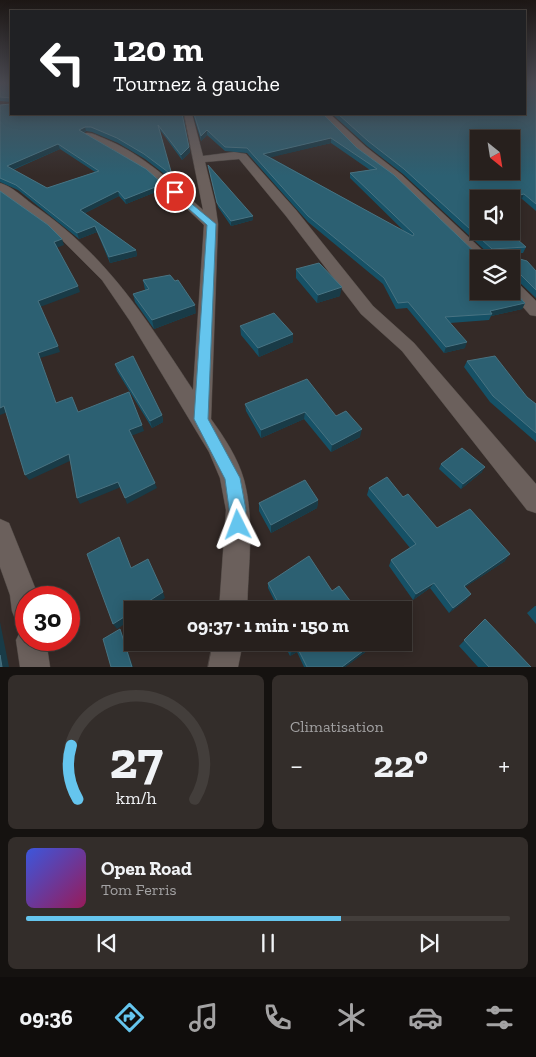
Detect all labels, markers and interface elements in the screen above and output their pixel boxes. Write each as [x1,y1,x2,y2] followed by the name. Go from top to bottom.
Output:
[113,28,203,70] text: 120 m
[30,30,95,95] icon: left
[113,70,280,97] text: Tournez à gauche
[470,130,520,180] north arrow
[470,130,520,300] map controls
[154,171,196,213] pin
[161,178,189,206] icon: arrive
[470,190,520,240] button: sound
[470,250,520,300] button: layers
[211,498,263,550] position arrow
[15,586,80,651] speed limit sign: 30
[187,614,349,637] text: 09:37 · 1 min · 150 m
[290,717,384,736] text: Climatisation
[109,729,163,791] text: 27
[373,741,428,787] text: 22°
[290,749,303,782] text: −
[498,749,510,782] text: +
[116,787,156,809] text: km/h
[101,857,192,880] text: Open Road
[101,880,177,899] text: Tom Ferris
[93,929,121,957] icon: previous
[254,929,282,957] icon: pause
[415,929,443,957] icon: next
[112,1000,147,1035] icon: directions
[186,1000,221,1035] icon: music
[260,1000,295,1035] icon: phone
[334,1000,369,1035] icon: climate
[408,1000,443,1035] icon: car
[482,1000,517,1035] icon: filters
[19,1004,73,1031] text: 09:36

